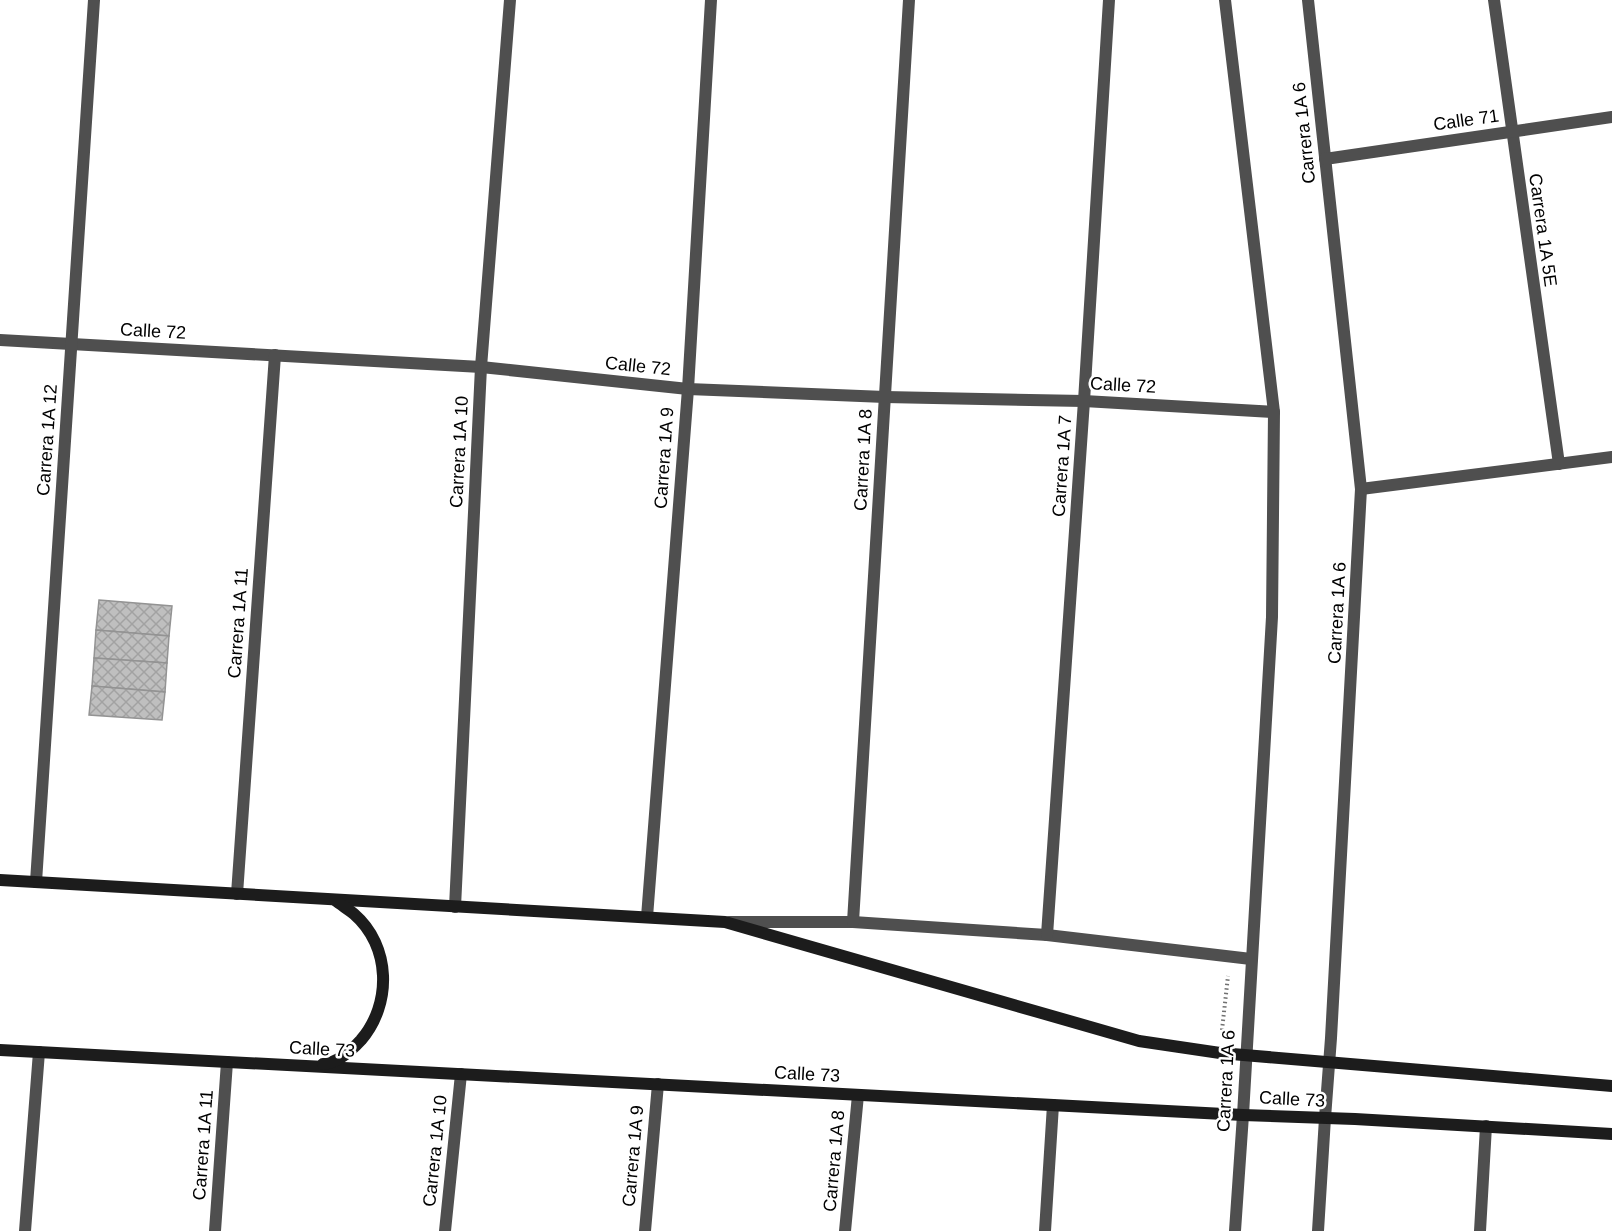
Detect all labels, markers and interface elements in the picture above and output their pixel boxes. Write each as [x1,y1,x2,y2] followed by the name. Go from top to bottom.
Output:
[1289,81,1319,185] street label: Carrera 1A 6
[1432,106,1500,134] street label: Calle 71
[1525,172,1561,288] street label: Carrera 1A 5E
[119,319,187,343] street label: Calle 72
[604,353,672,379] street label: Calle 72
[1089,373,1157,397] street label: Calle 72
[33,383,61,497] street label: Carrera 1A 12
[446,396,472,508] street label: Carrera 1A 10
[650,406,678,510] street label: Carrera 1A 9
[850,409,876,511] street label: Carrera 1A 8
[1048,414,1076,518] street label: Carrera 1A 7
[1324,562,1350,664] street label: Carrera 1A 6
[224,567,252,679] street label: Carrera 1A 11
[1213,1030,1239,1132] street label: Carrera 1A 6
[288,1037,356,1061] street label: Calle 73
[773,1062,841,1086] street label: Calle 73
[1258,1087,1326,1111] street label: Calle 73
[189,1089,217,1201] street label: Carrera 1A 11
[419,1094,451,1208] street label: Carrera 1A 10
[619,1104,647,1208] street label: Carrera 1A 9
[820,1109,848,1213] street label: Carrera 1A 8

